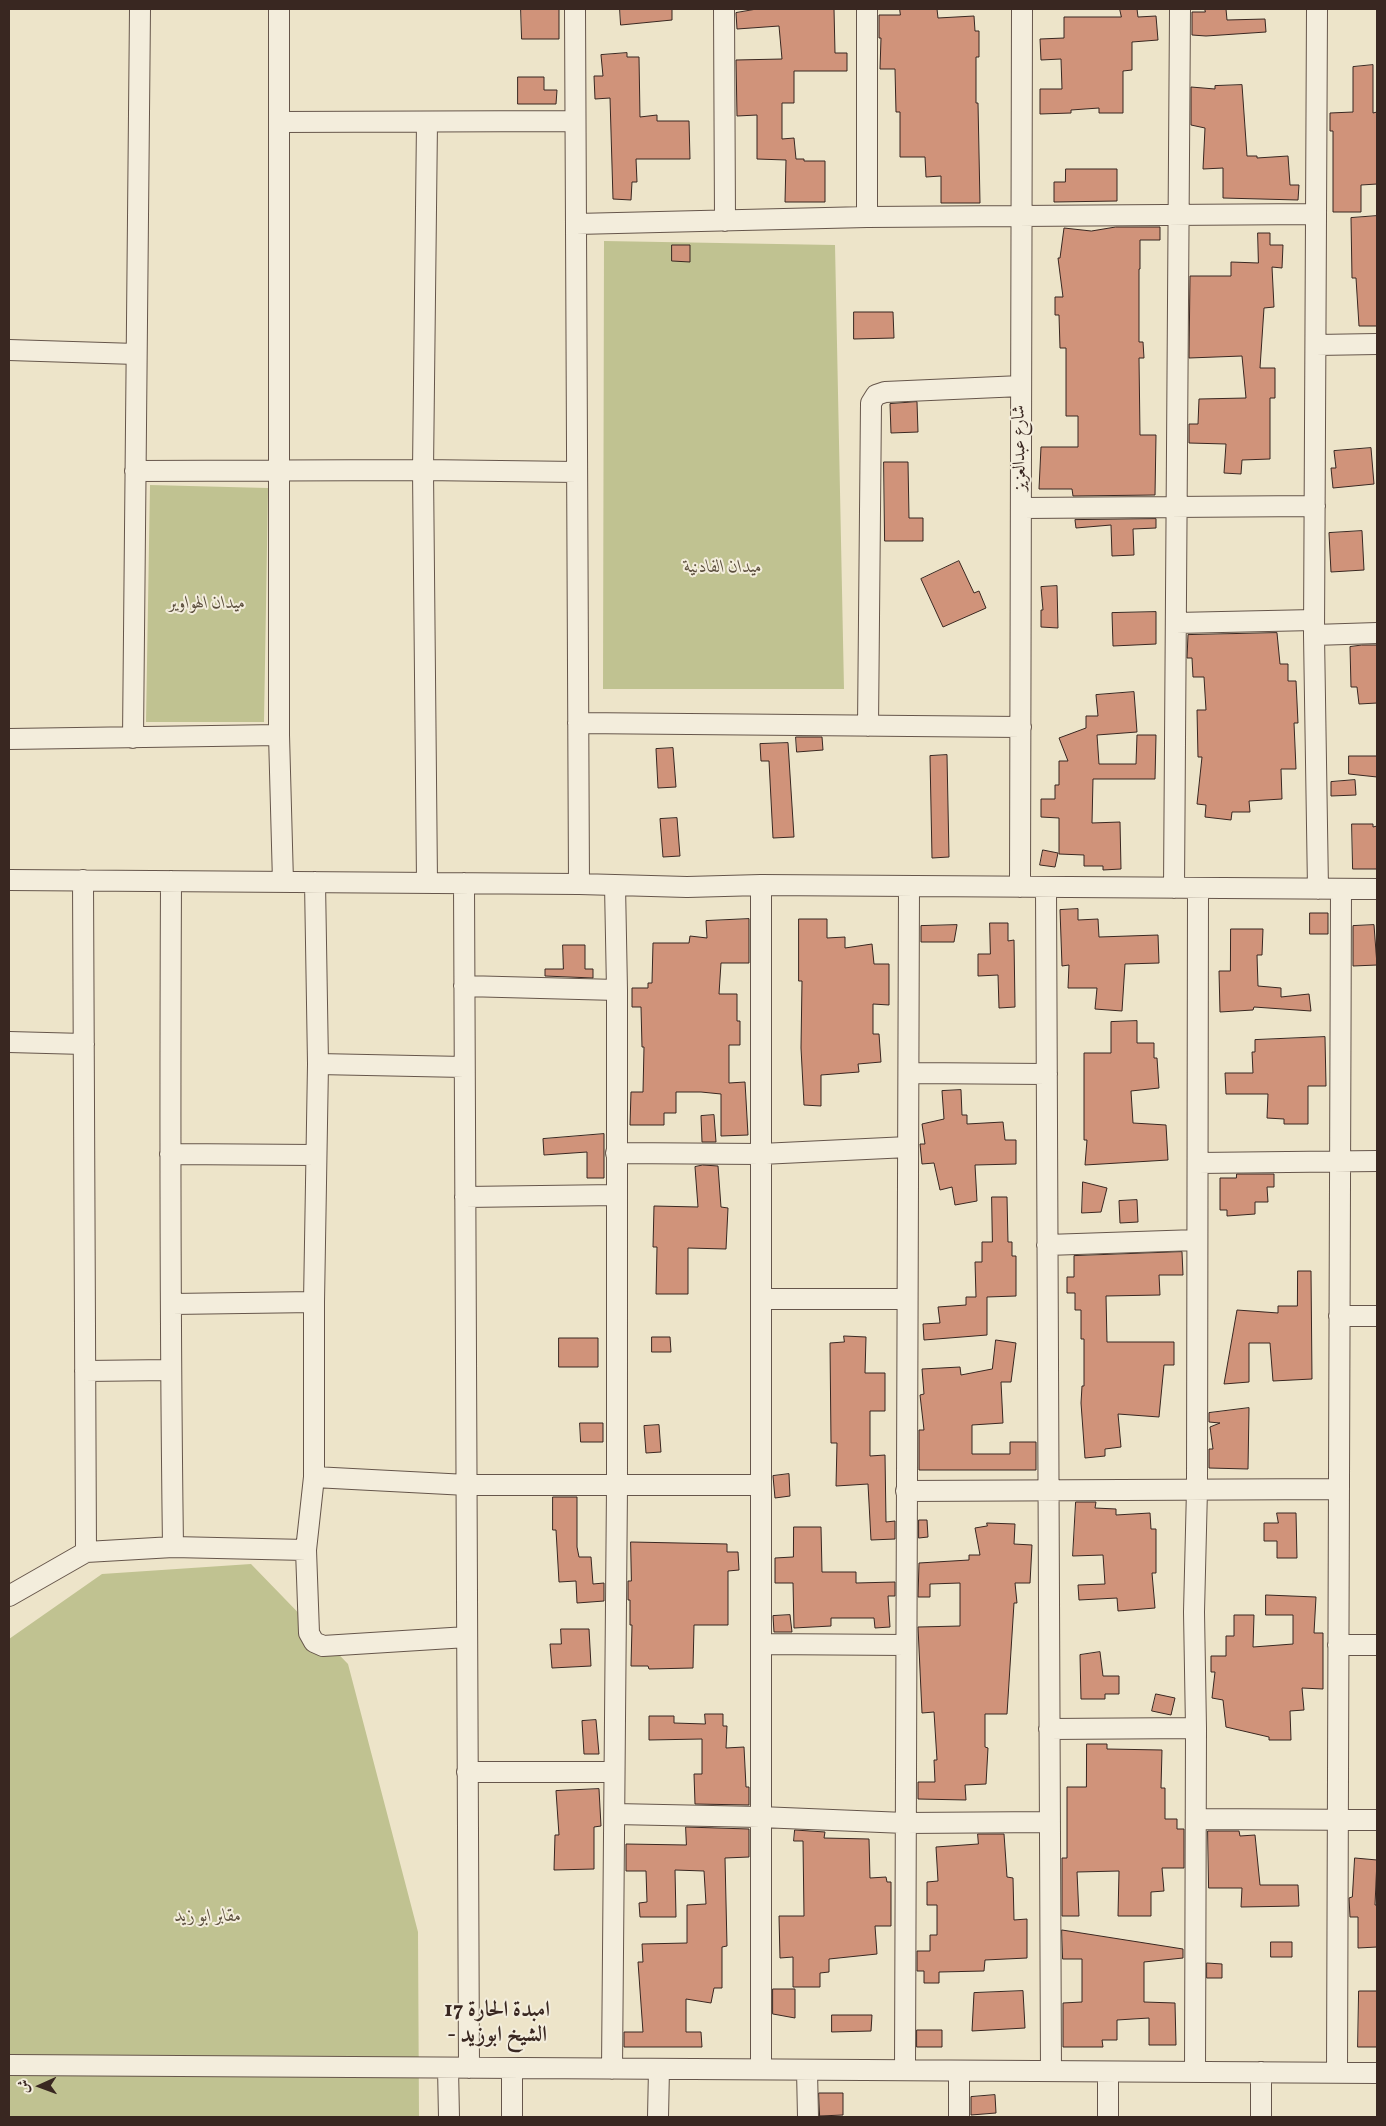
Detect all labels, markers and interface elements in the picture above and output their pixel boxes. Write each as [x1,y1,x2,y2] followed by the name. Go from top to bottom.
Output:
[1009,405,1033,491] street label: شارع عبدالعزيز
[684,558,762,580] park label: ميدان الفادنية
[169,594,245,616] park label: ميدان الهواوير
[175,1907,241,1929] park label: مقابر ابو زيد
[444,1999,550,2050] district label: امبدة الحارة 17 - الشيخ ابوزيد
[15,2061,65,2111] north arrow
[15,2079,34,2094] text: ش

